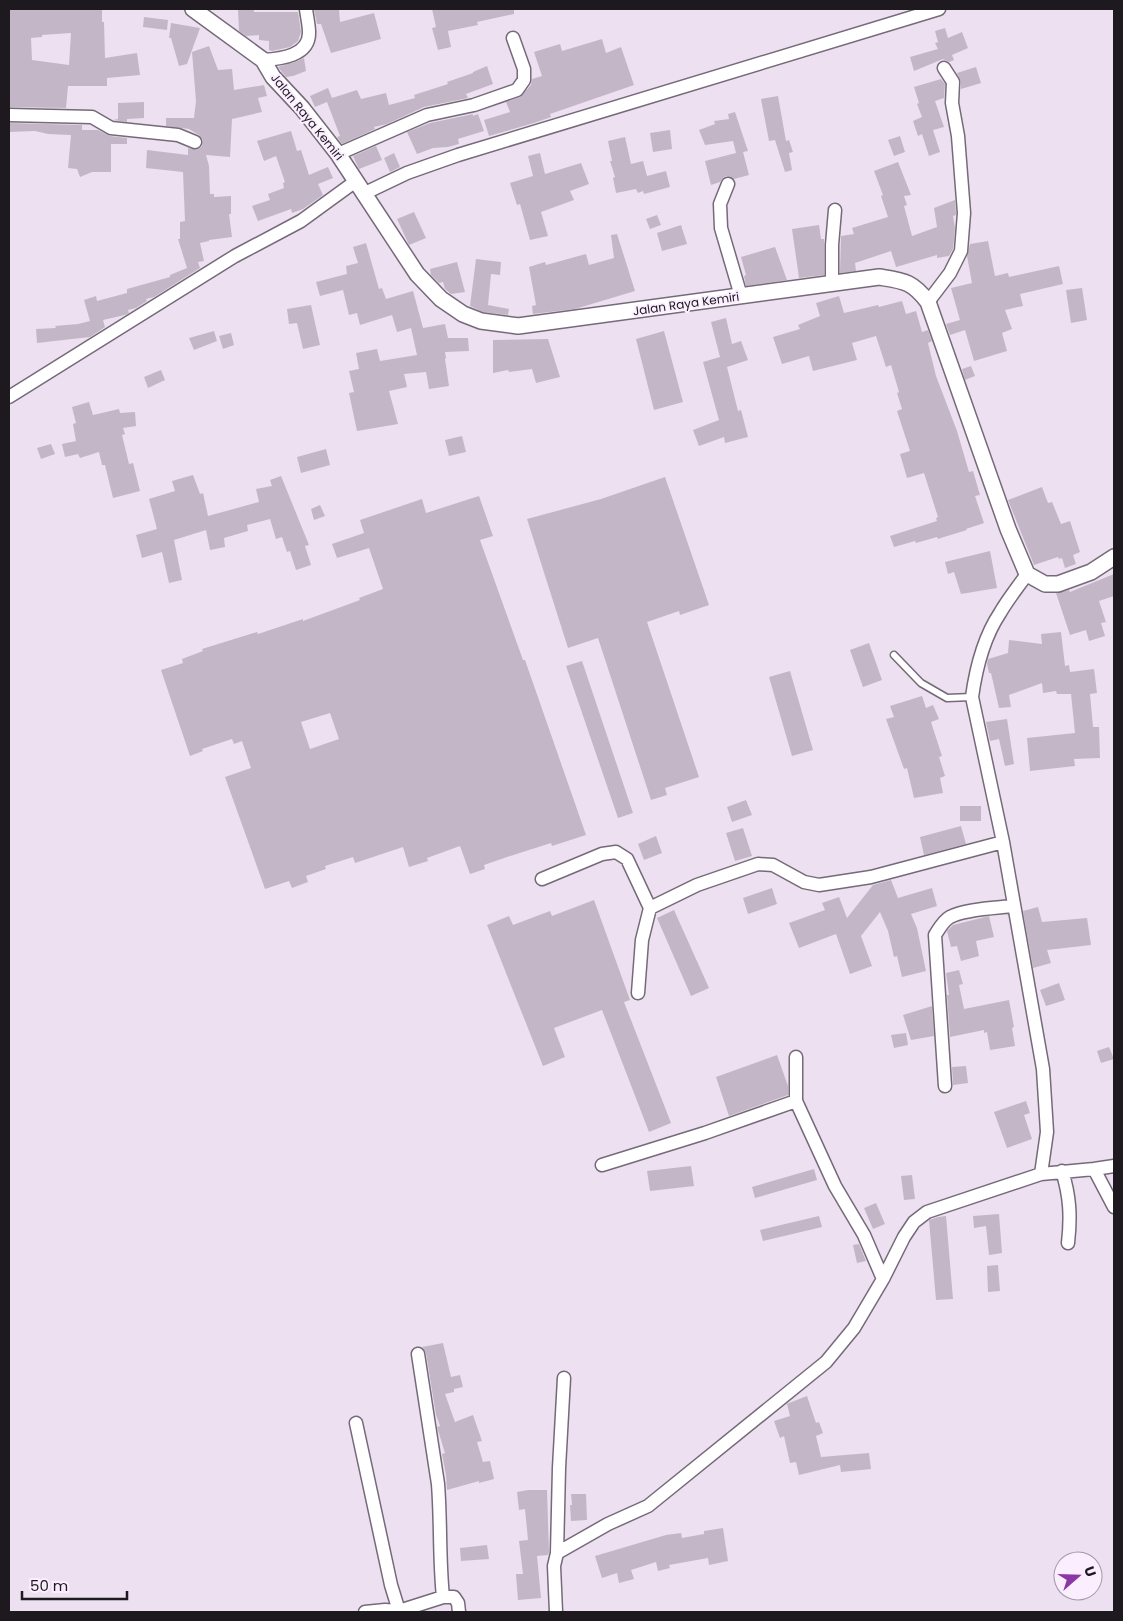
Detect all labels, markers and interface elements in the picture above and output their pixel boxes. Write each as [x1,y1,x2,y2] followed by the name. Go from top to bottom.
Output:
[267,70,348,164] street label: Jalan Raya Kemiri
[632,288,740,319] street label: Jalan Raya Kemiri
[1053,1551,1103,1601] north arrow
[1079,1563,1101,1580] text: U
[22,1568,128,1600] scale bar
[30,1575,68,1596] text: 50 m

